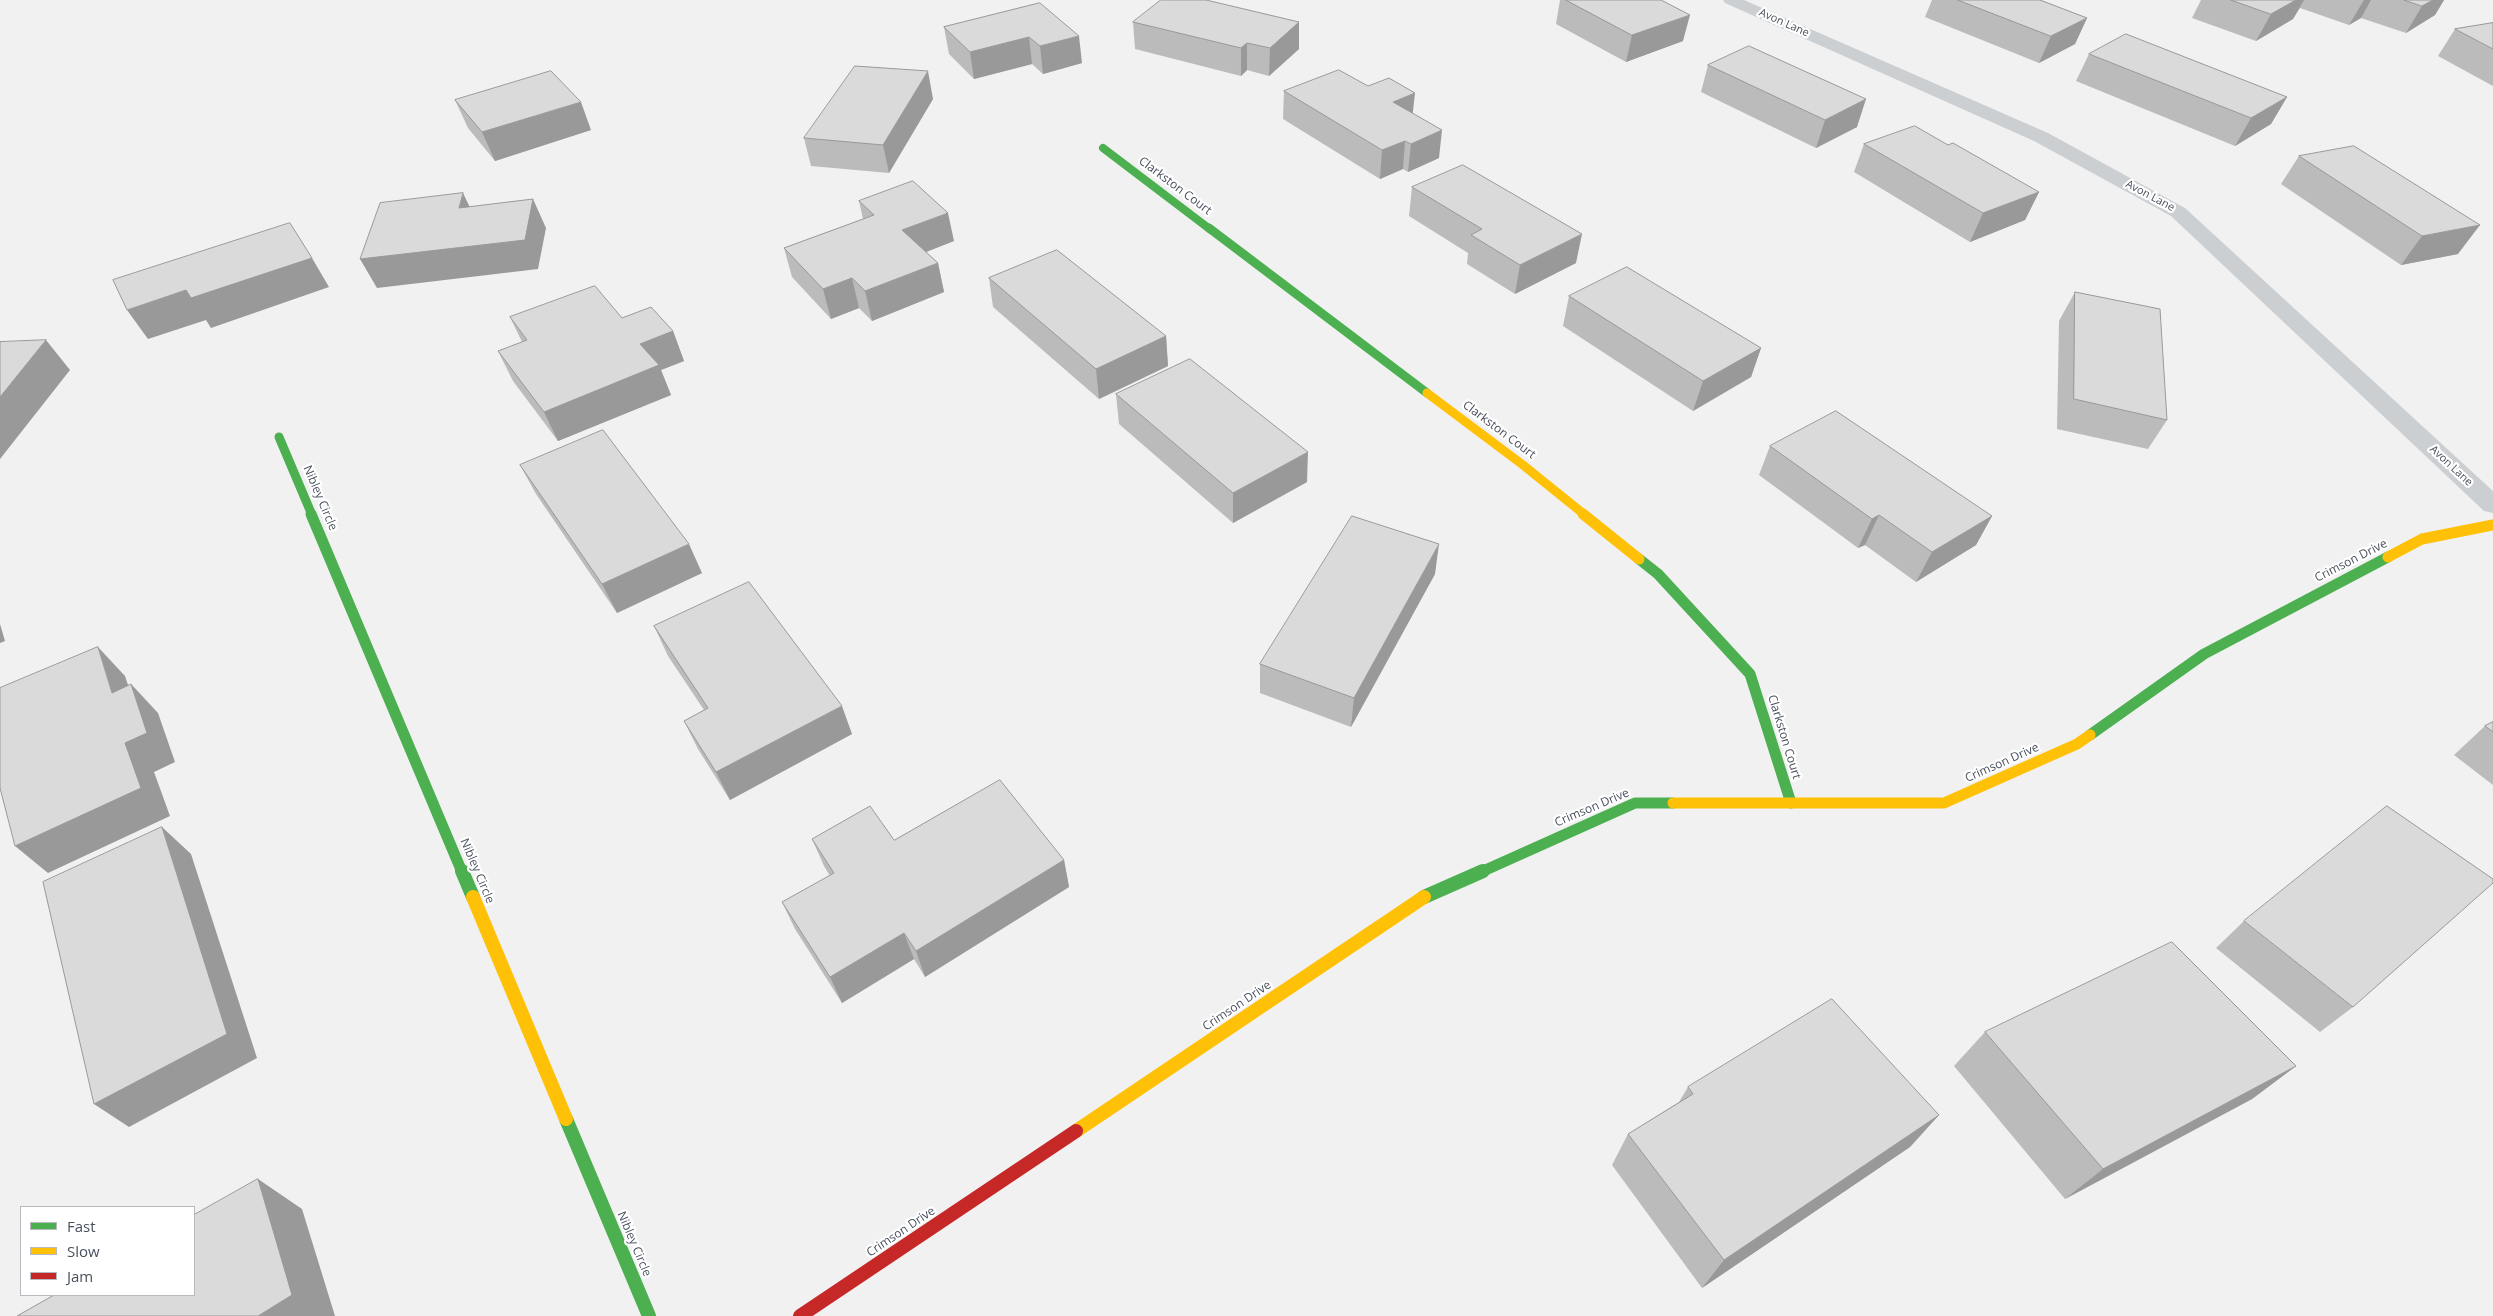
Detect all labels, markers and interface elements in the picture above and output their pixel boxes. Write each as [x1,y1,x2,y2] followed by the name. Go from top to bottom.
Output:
[1757,6,1811,40] street label: Avon Lane
[1136,154,1214,218] street label: Clarkston Court
[2123,178,2177,214] street label: Avon Lane
[1460,398,1538,462] street label: Clarkston Court
[2427,443,2475,489] street label: Avon Lane
[300,463,340,533] street label: Nibley Circle
[2312,537,2390,585] street label: Crimson Drive
[1764,693,1804,781] street label: Clarkston Court
[1963,740,2041,786] street label: Crimson Drive
[1553,786,1631,830] street label: Crimson Drive
[457,836,497,906] street label: Nibley Circle
[1200,978,1274,1034] street label: Crimson Drive
[864,1204,938,1260] street label: Crimson Drive
[20,1206,195,1296] legend
[614,1209,654,1279] street label: Nibley Circle
[67,1216,96,1236] text: Fast
[67,1241,100,1261] text: Slow
[67,1266,93,1286] text: Jam

